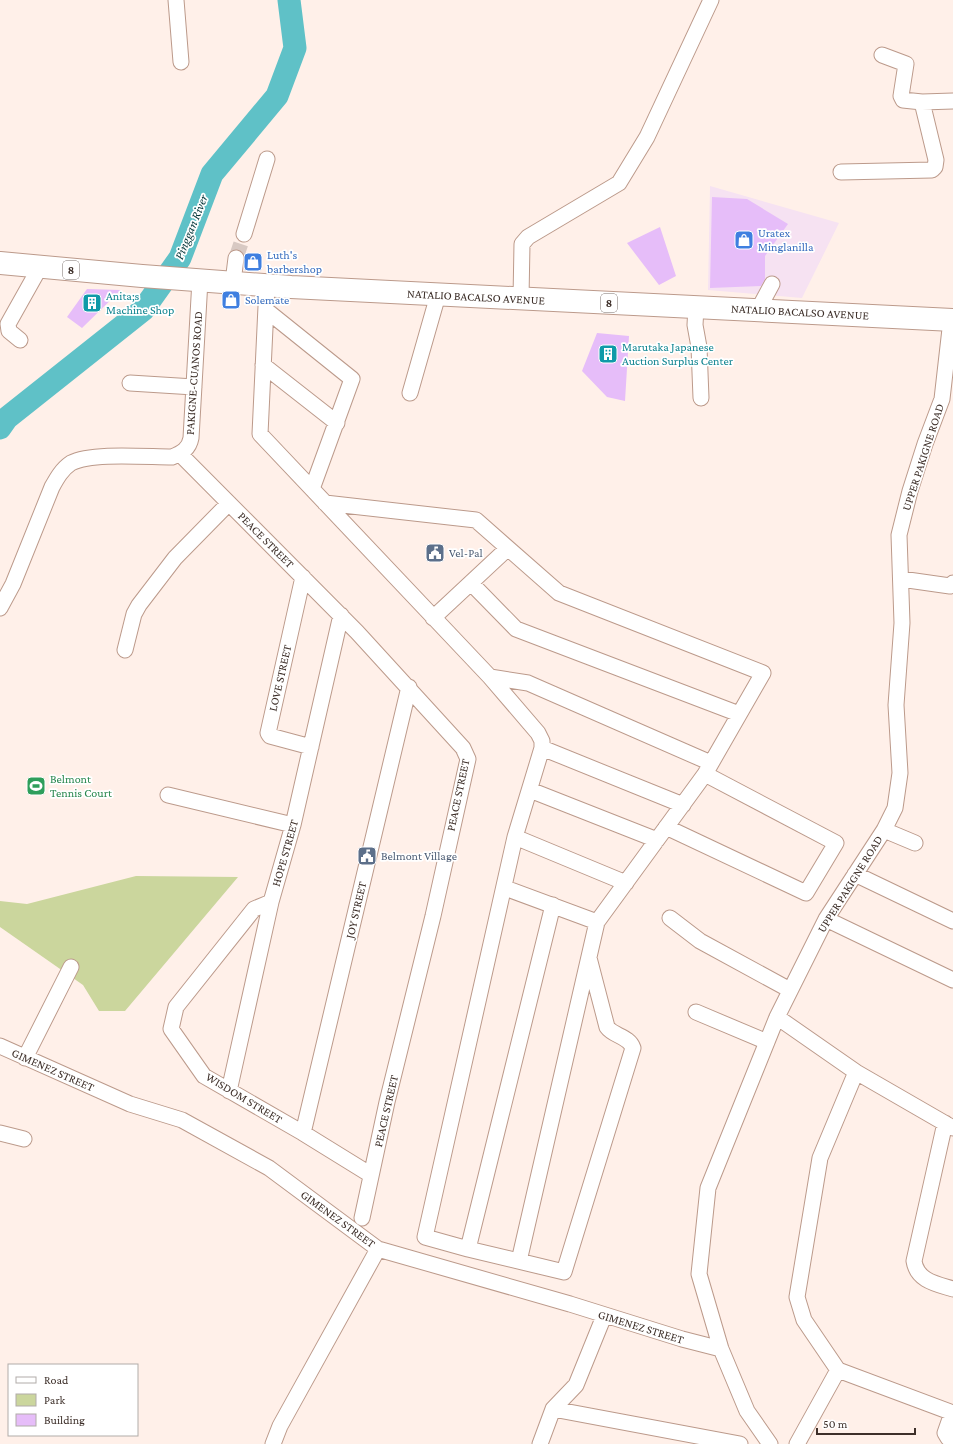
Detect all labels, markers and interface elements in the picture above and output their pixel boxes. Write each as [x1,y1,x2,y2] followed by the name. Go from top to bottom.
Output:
[171,192,211,262] water label: Pinggan River
[758,226,814,254] place label: Uratex Minglanilla
[733,229,755,251] shop icon: Uratex Minglanilla
[267,248,322,276] place label: Luth's barbershop
[242,251,264,273] shop icon: Luth's barbershop
[63,261,79,279] road number: 8
[407,286,546,308] street label: NATALIO BACALSO AVENUE
[106,289,174,317] place label: Anita;s Machine Shop
[220,289,242,311] shop icon: Solemate
[81,292,103,314] building icon: Anita;s Machine Shop
[245,293,289,307] place label: Solemate
[601,294,617,312] road number: 8
[731,301,870,323] street label: NATALIO BACALSO AVENUE
[183,311,205,435] street label: PAKIGNE-CUANOS ROAD
[622,340,734,368] place label: Marutaka Japanese Auction Surplus Center
[597,343,619,365] building icon: Marutaka Japanese Auction Surplus Center
[899,402,947,512] street label: UPPER PAKIGNE ROAD
[235,509,297,571] street label: PEACE STREET
[424,542,446,564] public building icon: Vel-Pal
[449,546,483,560] place label: Vel-Pal
[266,643,295,713] street label: LOVE STREET
[444,757,473,832] street label: PEACE STREET
[50,772,113,800] place label: Belmont Tennis Court
[25,775,47,797] sports icon: Belmont Tennis Court
[269,817,301,888] street label: HOPE STREET
[814,833,886,935] street label: UPPER PAKIGNE ROAD
[356,845,378,867] public building icon: Belmont Village
[381,849,457,863] place label: Belmont Village
[342,880,369,941] street label: JOY STREET
[10,1046,97,1095] street label: GIMENEZ STREET
[203,1070,285,1127] street label: WISDOM STREET
[371,1073,401,1148] street label: PEACE STREET
[298,1187,378,1251] street label: GIMENEZ STREET
[596,1307,686,1347] street label: GIMENEZ STREET
[8,1364,138,1436] legend
[44,1373,69,1387] text: Road
[44,1393,66,1407] text: Park
[817,1410,915,1436] scale bar
[44,1413,85,1427] text: Building
[823,1417,848,1431] text: 50 m

